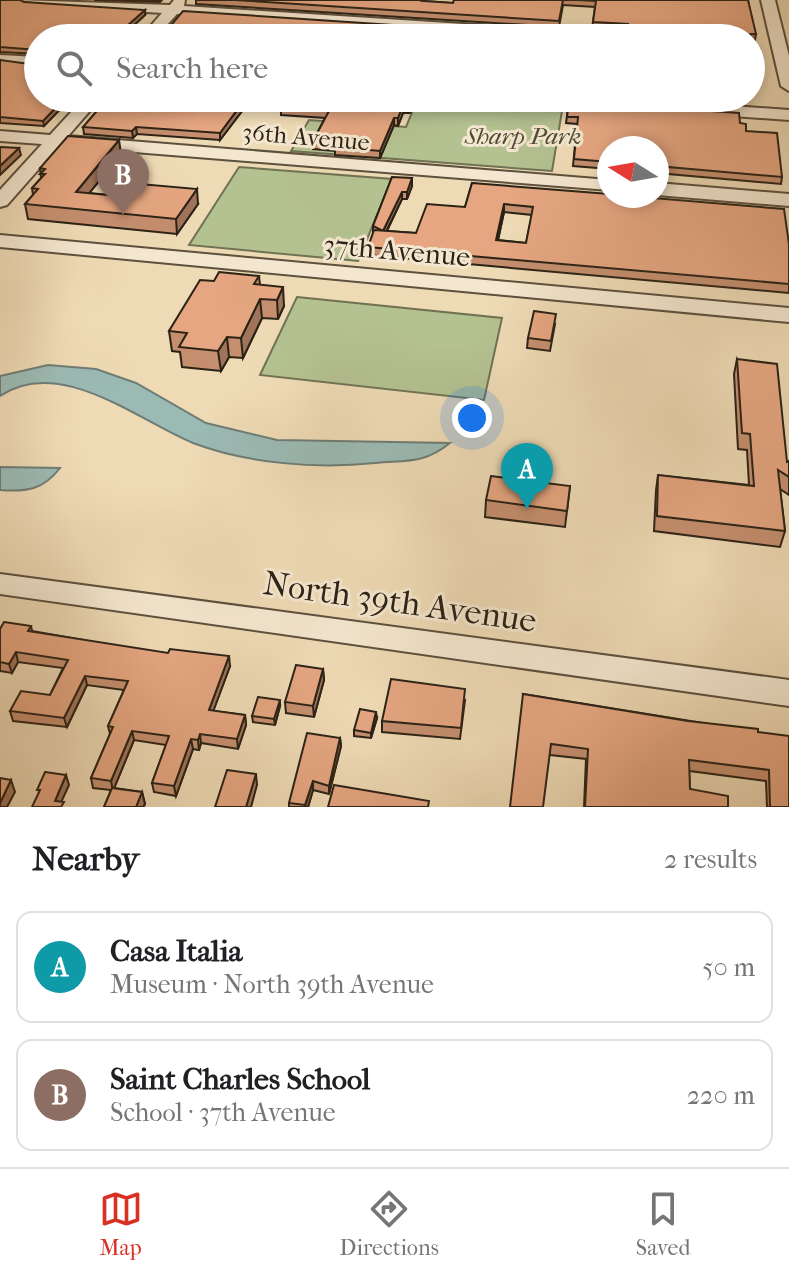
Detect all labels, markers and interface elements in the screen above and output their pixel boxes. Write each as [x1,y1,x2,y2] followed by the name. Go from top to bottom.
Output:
[24,24,765,112] search box
[52,46,96,90] icon: search
[116,51,268,86] text: Search here
[241,117,371,157] street label: 36th Avenue
[464,122,581,150] park label: Sharp Park
[597,136,669,208] north arrow
[97,149,149,215] pin: B
[322,228,472,273] street label: 37th Avenue
[452,398,492,438] your location
[501,443,553,509] pin: A
[261,563,539,641] street label: North 39th Avenue
[32,839,139,879] text: Nearby
[664,844,757,875] text: 2 results
[110,934,242,969] text: Casa Italia
[52,952,68,983] text: A
[702,952,755,983] text: 50 m
[110,969,434,1000] text: Museum · North 39th Avenue
[110,1062,370,1097] text: Saint Charles School
[52,1080,68,1111] text: B
[687,1080,755,1111] text: 220 m
[110,1097,336,1128] text: School · 37th Avenue
[99,1187,143,1261] tab: Map
[340,1187,439,1261] tab: Directions
[636,1187,690,1261] tab: Saved

